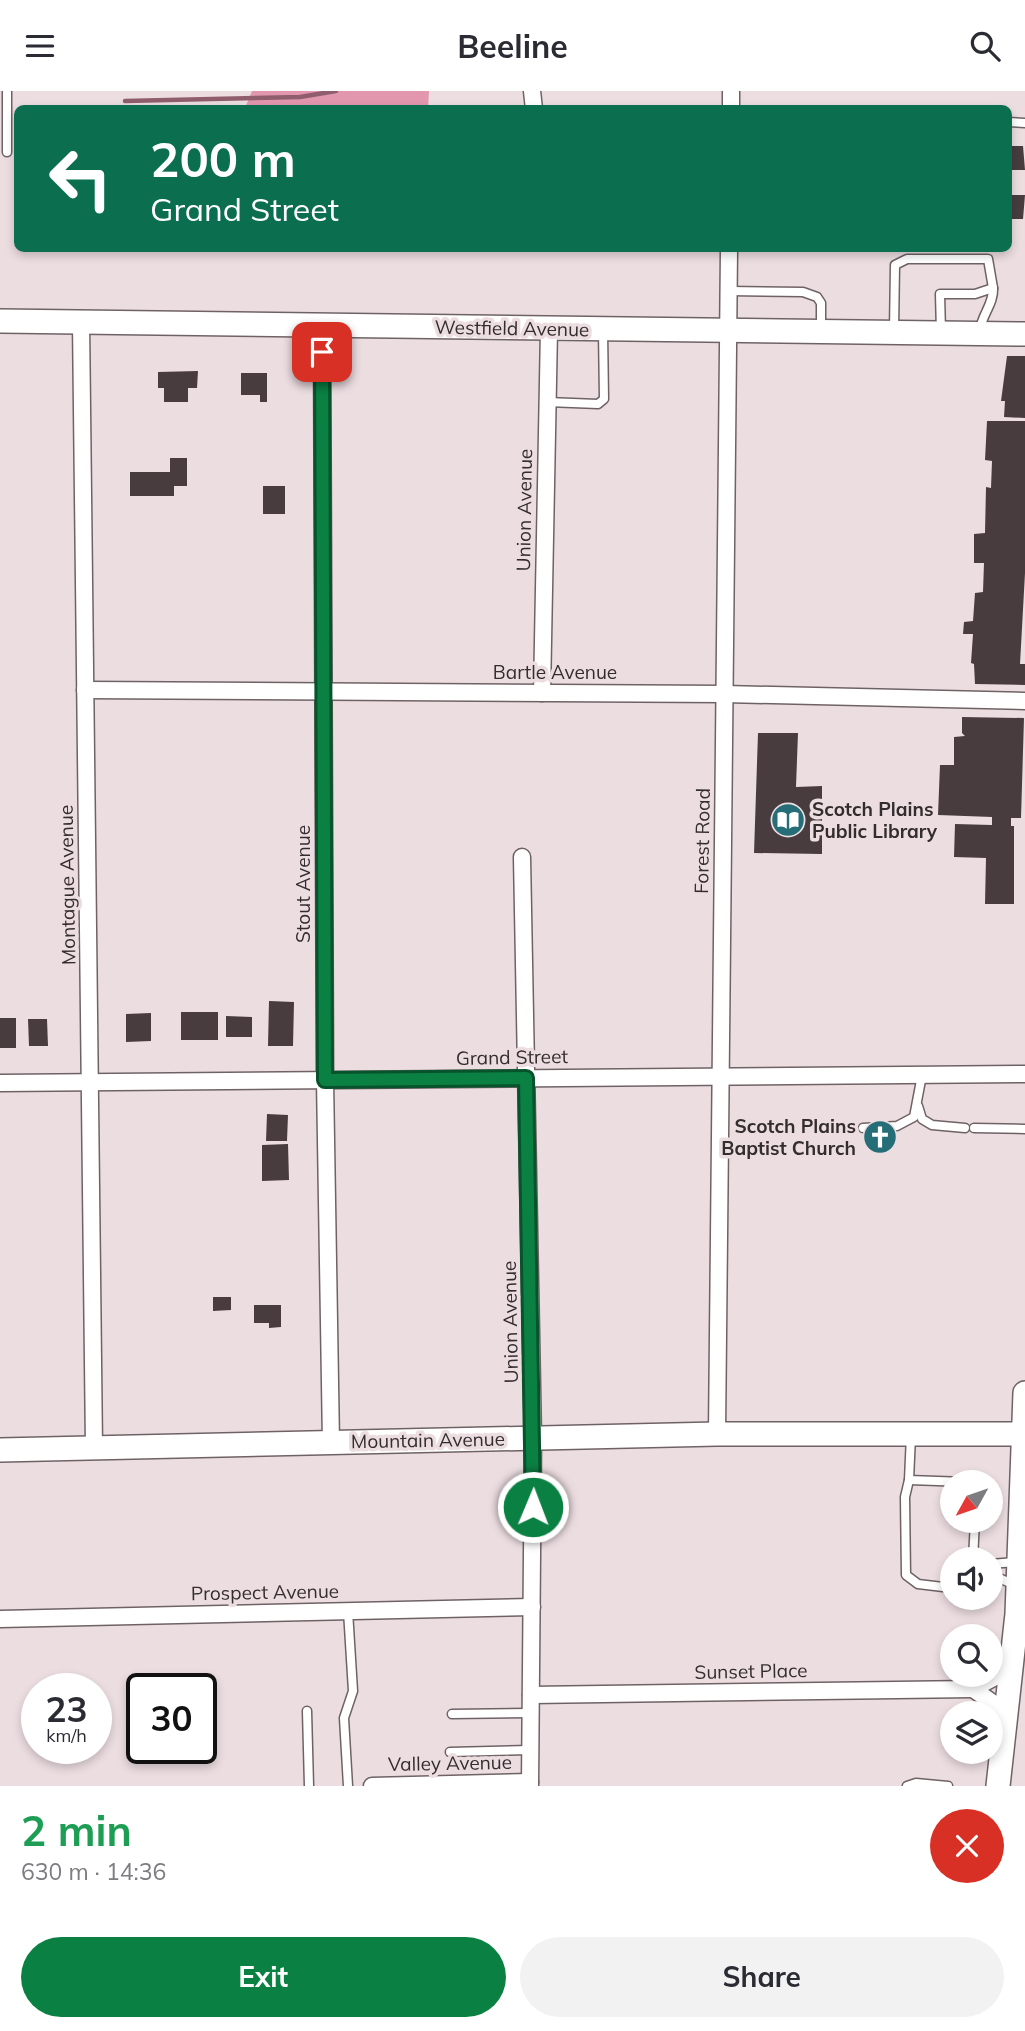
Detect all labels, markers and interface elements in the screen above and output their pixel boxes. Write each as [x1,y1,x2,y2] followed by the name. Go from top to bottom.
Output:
[457,26,568,66] text: Beeline
[21,27,59,65] icon: menu
[966,27,1004,65] icon: search
[150,128,296,189] text: 200 m
[35,133,126,224] icon: left
[150,189,339,229] text: Grand Street
[434,315,590,341] street label: Westfield Avenue
[292,322,352,382] pin
[303,333,341,371] icon: arrive
[511,448,537,572] street label: Union Avenue
[493,660,617,684] street label: Bartle Avenue
[689,788,715,894] street label: Forest Road
[812,797,938,843] place label: Scotch Plains Public Library
[769,801,807,839] library icon: Scotch Plains Public Library
[54,805,80,965] street label: Montague Avenue
[291,825,315,943] street label: Stout Avenue
[456,1044,569,1070] street label: Grand Street
[721,1114,856,1160] place label: Scotch Plains Baptist Church
[861,1118,899,1156] church icon: Scotch Plains Baptist Church
[497,1260,523,1384] street label: Union Avenue
[351,1427,505,1453] street label: Mountain Avenue
[496,1470,570,1544] position arrow
[940,1470,1003,1533] north arrow
[940,1470,1003,1764] map controls
[940,1547,1003,1610] button: sound
[191,1579,339,1605] street label: Prospect Avenue
[940,1624,1003,1687] button: search
[694,1658,808,1684] street label: Sunset Place
[126,1673,217,1764] speed limit sign: 30
[45,1687,88,1731] text: 23
[940,1701,1003,1764] button: layers
[46,1724,87,1747] text: km/h
[388,1750,512,1776] street label: Valley Avenue
[21,1804,132,1857] text: 2 min
[930,1809,1004,1883] button: close
[21,1857,166,1886] text: 630 m · 14:36
[21,1937,506,2017] button: Exit
[520,1937,1004,2017] button: Share

